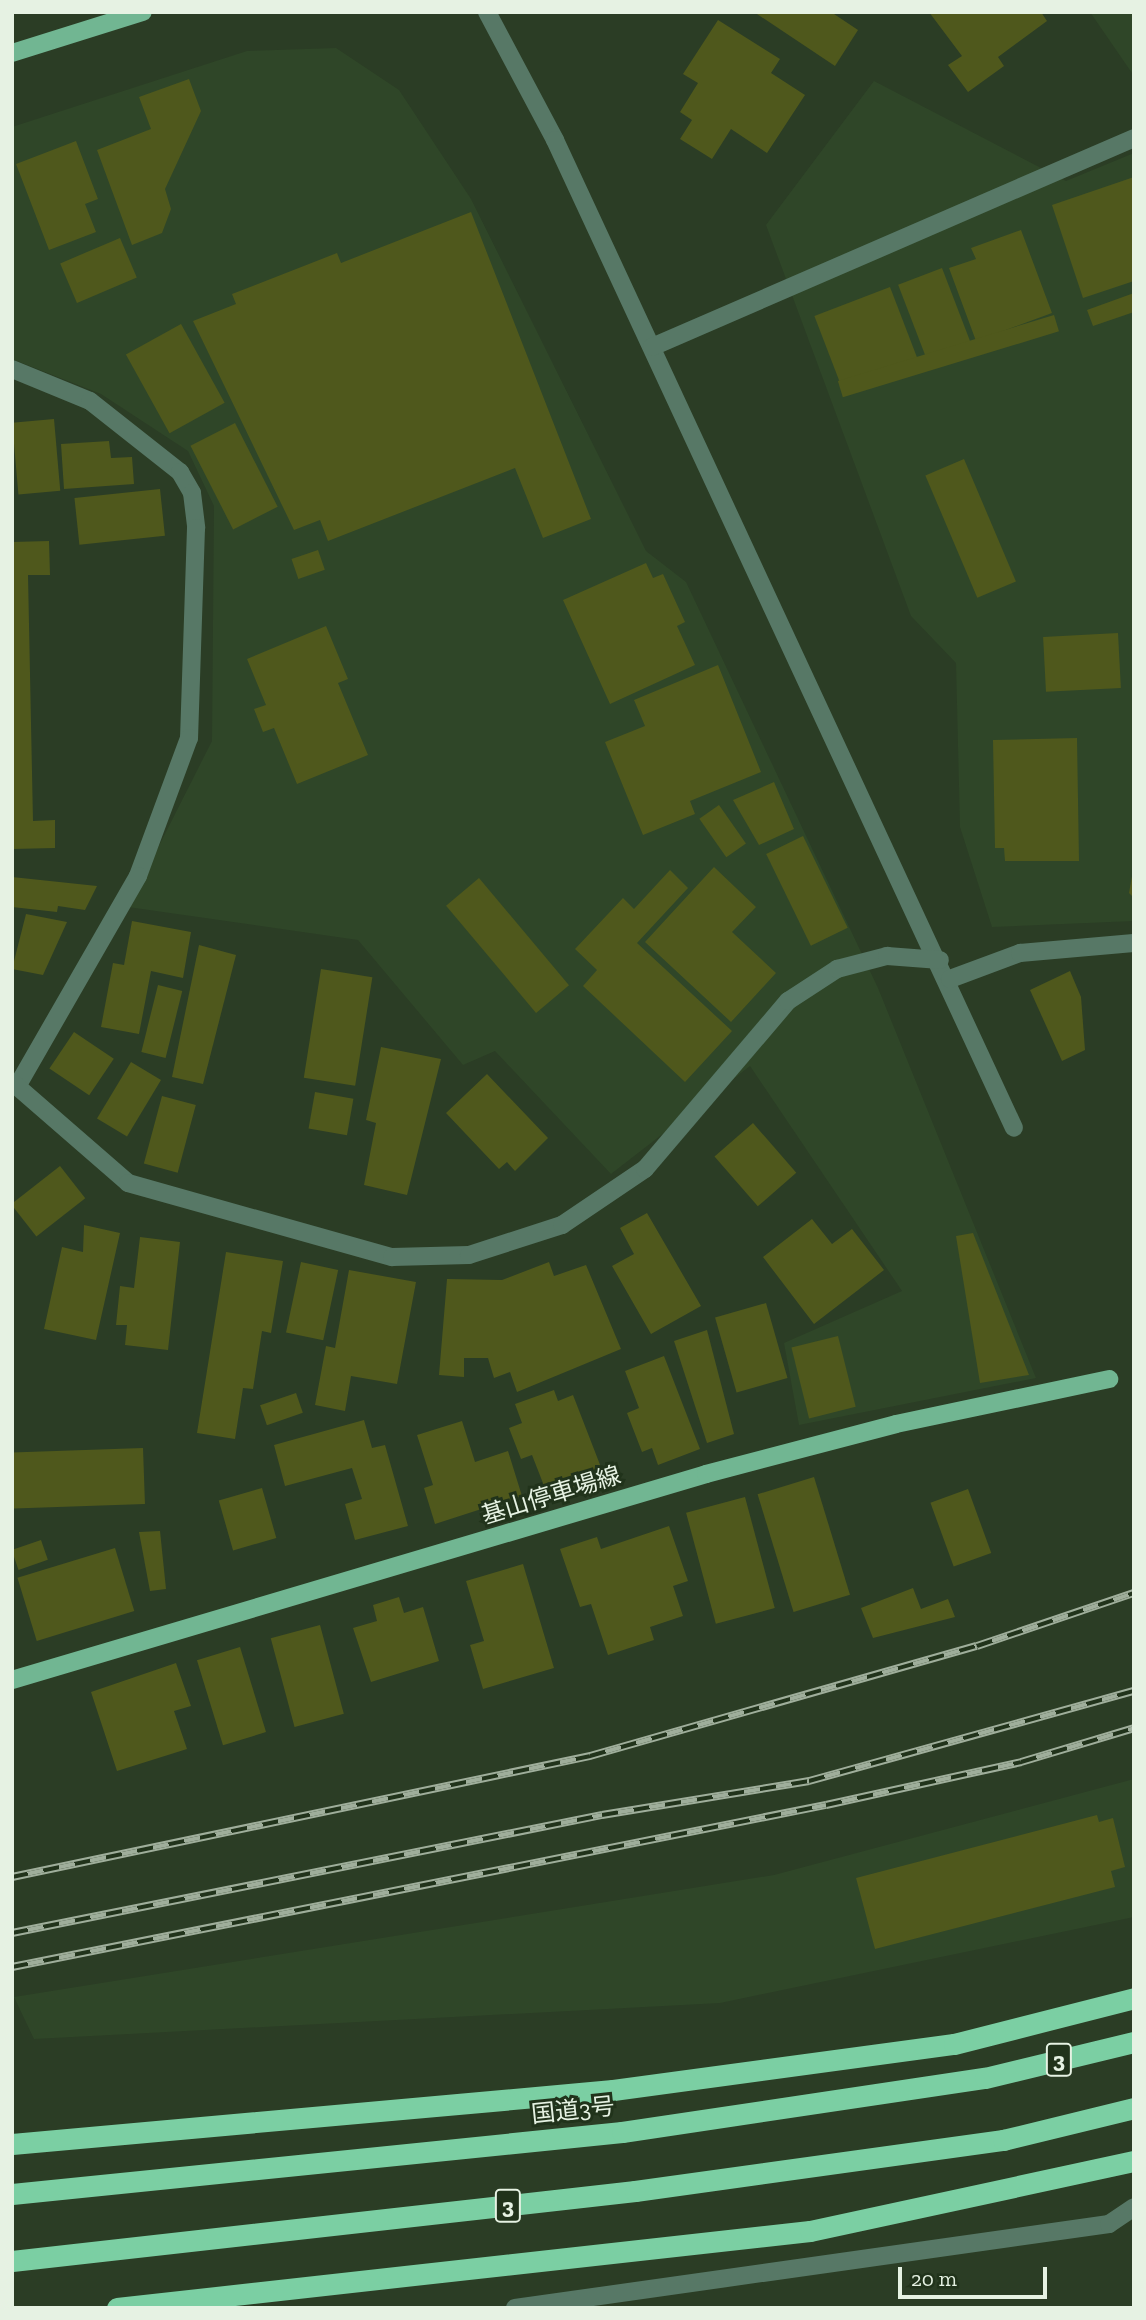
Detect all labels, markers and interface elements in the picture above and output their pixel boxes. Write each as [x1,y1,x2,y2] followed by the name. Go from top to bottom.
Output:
[478,1460,624,1530] street label: 基山停車場線
[1045,2040,1073,2080] road number: 3
[530,2091,616,2129] street label: 国道3号
[494,2186,522,2226] road number: 3
[901,2254,1050,2298] scale bar
[911,2266,957,2291] text: 20 m

